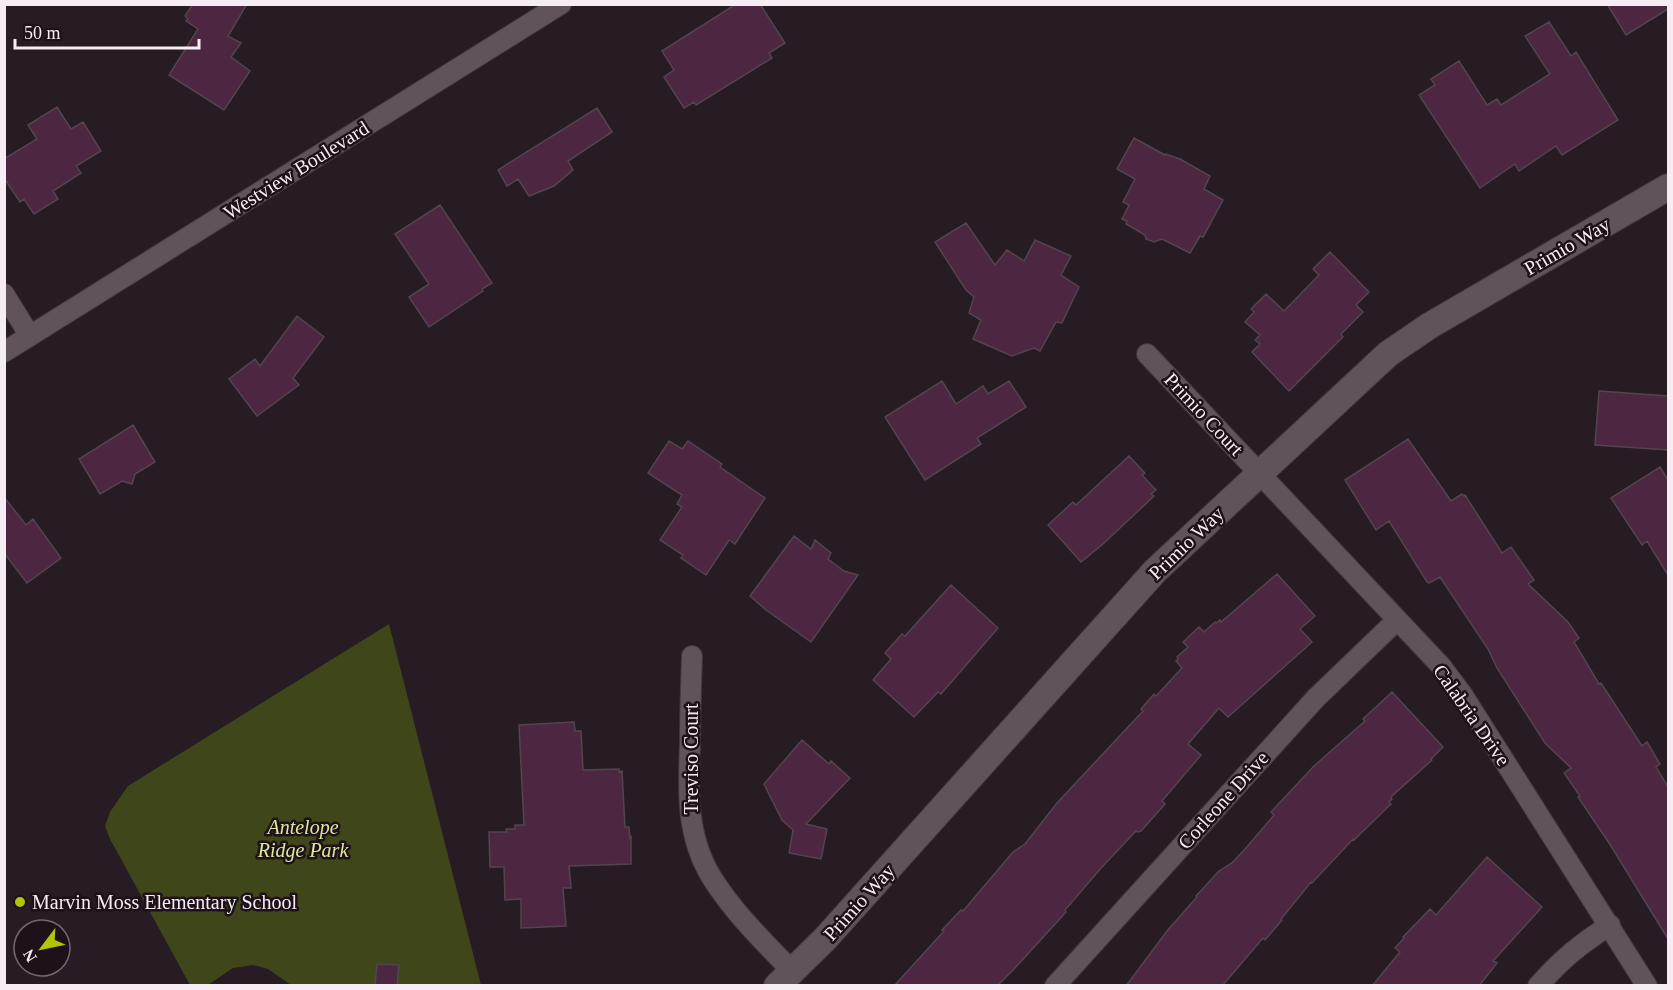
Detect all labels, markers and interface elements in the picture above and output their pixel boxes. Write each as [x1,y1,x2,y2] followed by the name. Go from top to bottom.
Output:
[15,12,200,50] scale bar
[24,23,61,43] text: 50 m
[219,117,373,223] street label: Westview Boulevard
[1520,213,1614,280] street label: Primio Way
[1160,368,1248,460] street label: Primio Court
[1144,502,1229,585] street label: Primio Way
[1429,660,1515,770] street label: Calabria Drive
[680,703,702,814] street label: Treviso Court
[1173,747,1273,853] street label: Corleone Drive
[257,816,349,862] park label: Antelope Ridge Park
[819,859,900,945] street label: Primio Way
[32,891,297,914] place label: Marvin Moss Elementary School
[13,895,27,909] marker: Marvin Moss Elementary School
[12,918,72,978] north arrow
[19,946,40,965] text: N

